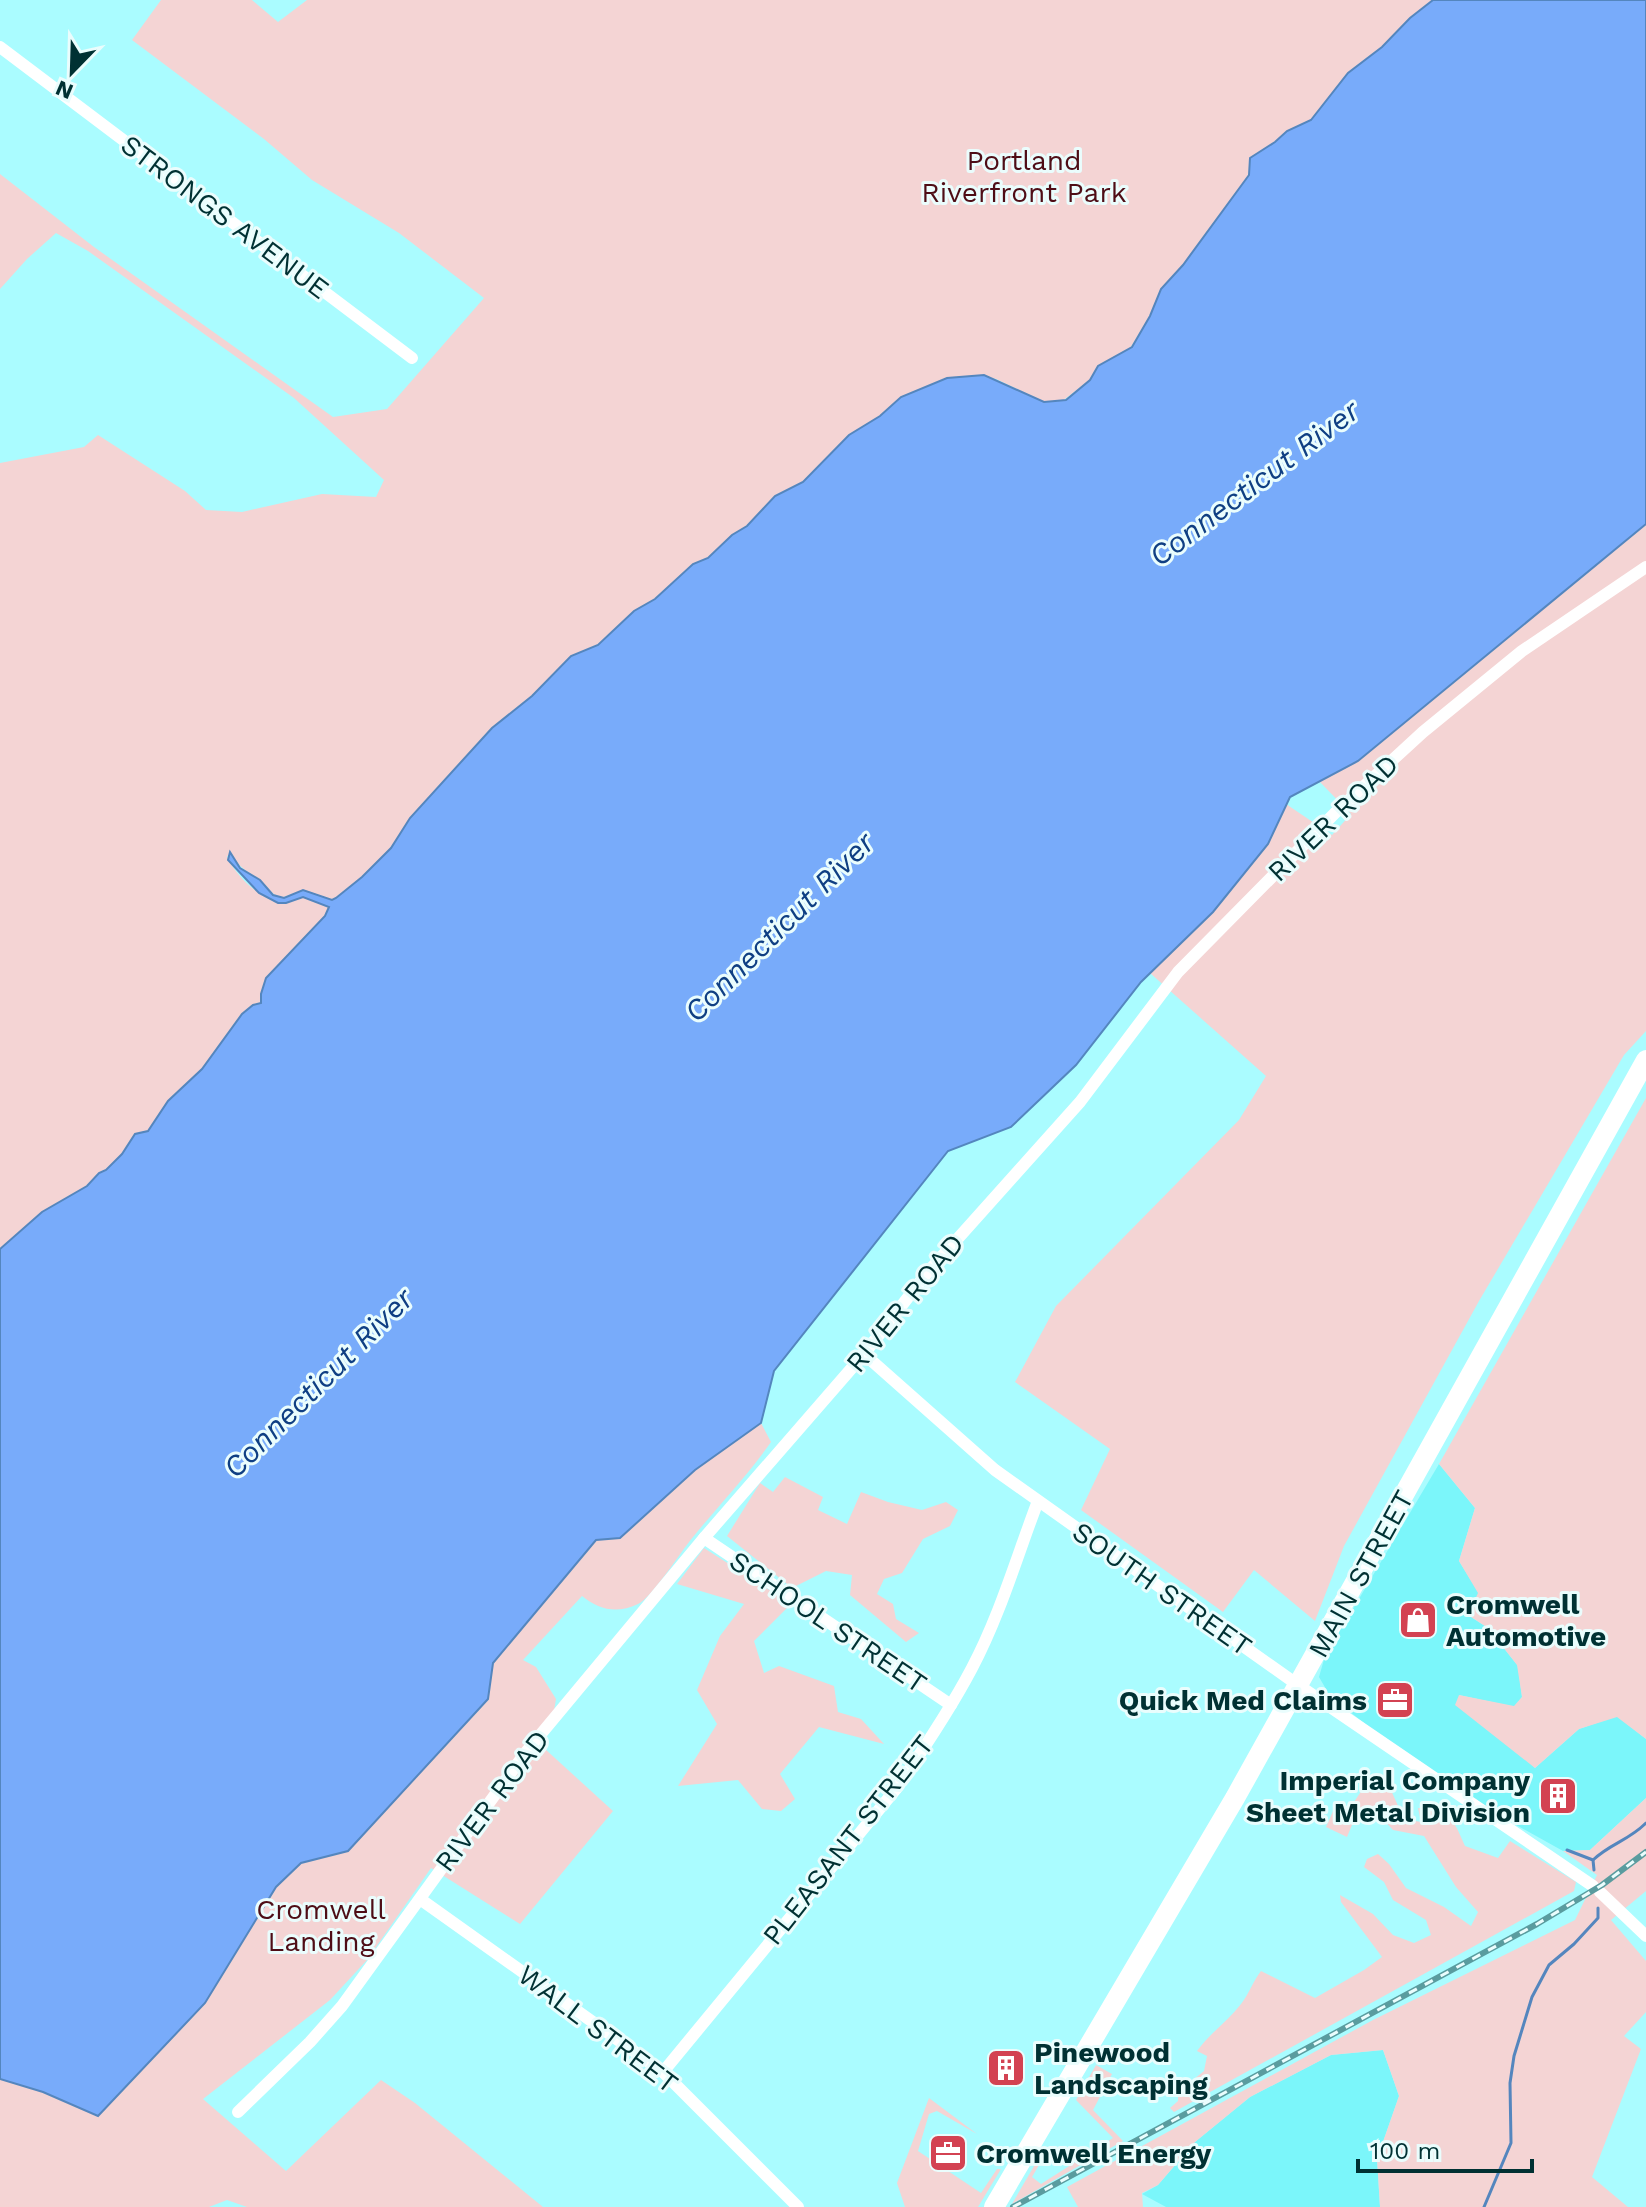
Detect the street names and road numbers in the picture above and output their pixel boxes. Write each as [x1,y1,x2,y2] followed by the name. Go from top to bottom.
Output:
[115,128,335,306] street label: STRONGS AVENUE
[1261,748,1405,888] street label: RIVER ROAD
[839,1227,971,1379] street label: RIVER ROAD
[1301,1485,1421,1663] street label: MAIN STREET
[1066,1515,1258,1663] street label: SOUTH STREET
[723,1544,933,1700] street label: SCHOOL STREET
[428,1724,556,1878] street label: RIVER ROAD
[756,1728,940,1952] street label: PLEASANT STREET
[511,1958,685,2100] street label: WALL STREET

